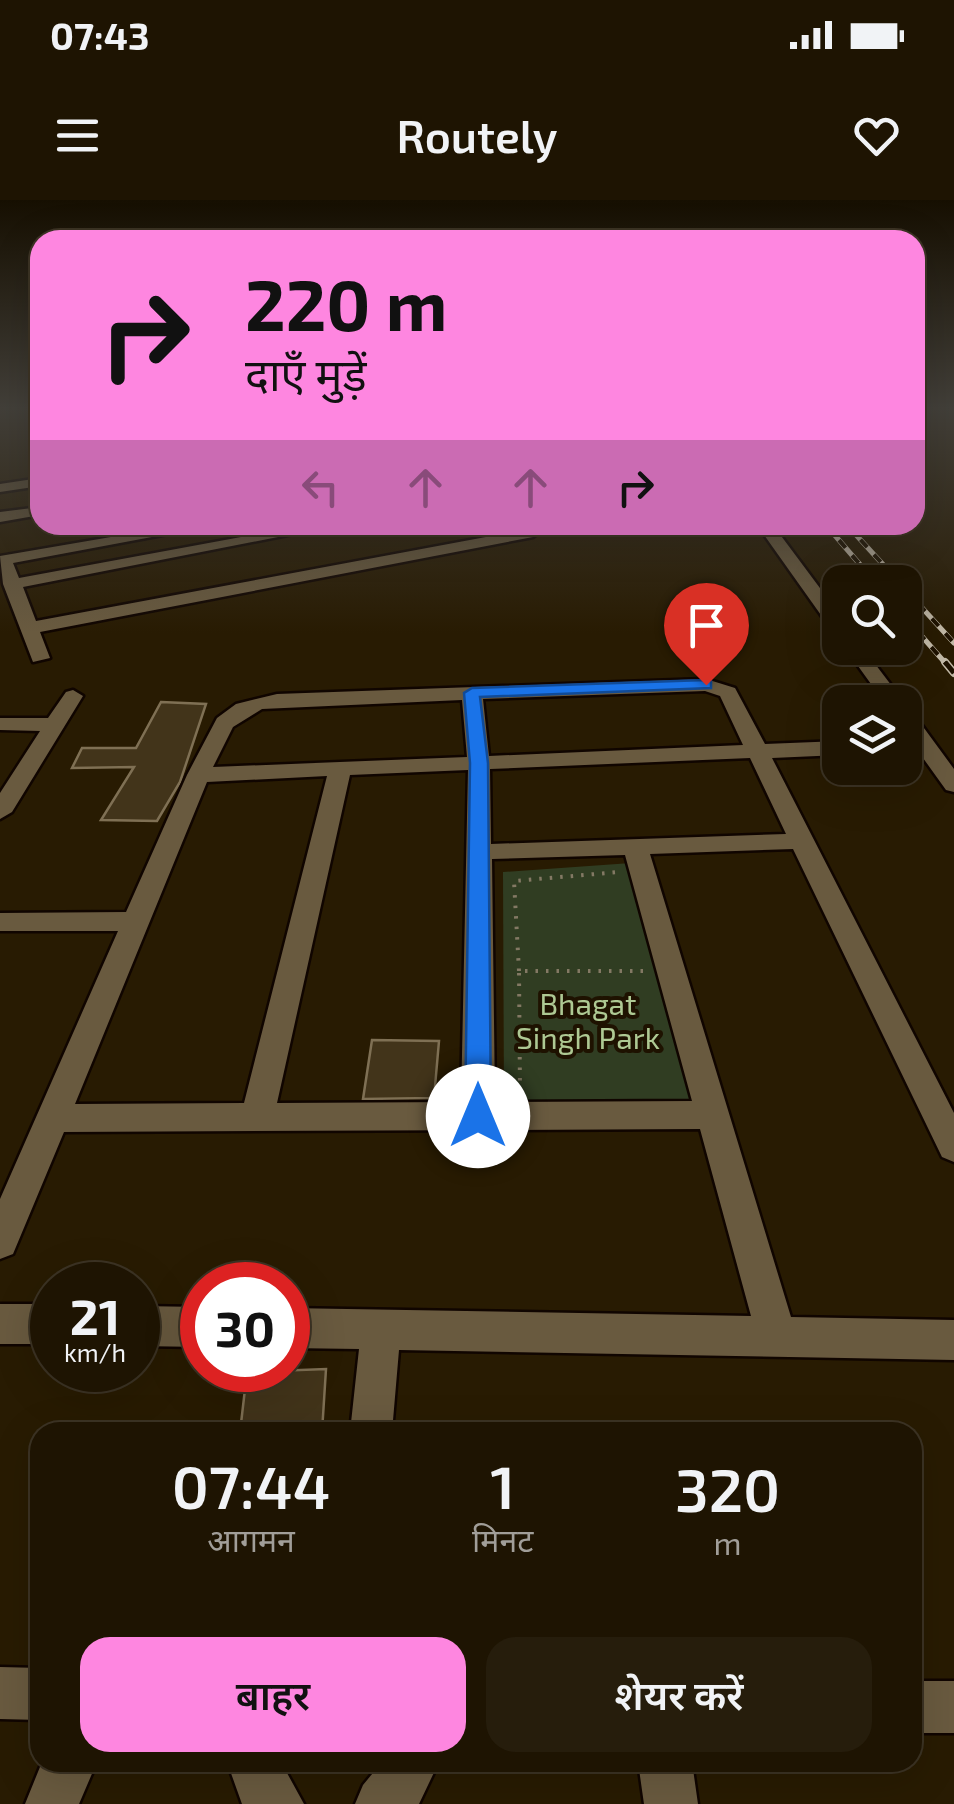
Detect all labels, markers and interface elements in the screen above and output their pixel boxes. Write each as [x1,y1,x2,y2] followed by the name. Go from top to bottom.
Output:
[50,12,150,58] text: 07:43
[50,108,105,163] icon: menu
[396,108,558,162] text: Routely
[849,108,904,163] icon: heart
[245,261,447,345] text: 220 m
[80,270,210,400] icon: right
[245,346,366,400] text: दाएँ मुड़ें
[293,460,348,515] icon: left
[398,460,453,515] icon: ahead
[503,460,558,515] icon: ahead
[608,460,663,515] icon: right
[822,565,922,785] map controls
[822,565,922,665] button: search
[664,583,749,686] pin
[679,598,734,653] icon: arrive
[822,685,922,785] button: layers
[516,985,660,1055] park label: Bhagat Singh Park
[426,1064,530,1168] position arrow
[180,1262,310,1392] speed limit sign: 30
[70,1285,120,1345] text: 21
[64,1337,126,1367] text: km/h
[172,1449,330,1521] text: 07:44
[490,1449,515,1521] text: 1
[675,1452,780,1524] text: 320
[207,1520,295,1558] text: आगमन
[472,1520,533,1558] text: मिनट
[714,1523,742,1561] text: m
[80,1637,466,1752] button: बाहर
[486,1637,872,1752] button: शेयर करें

